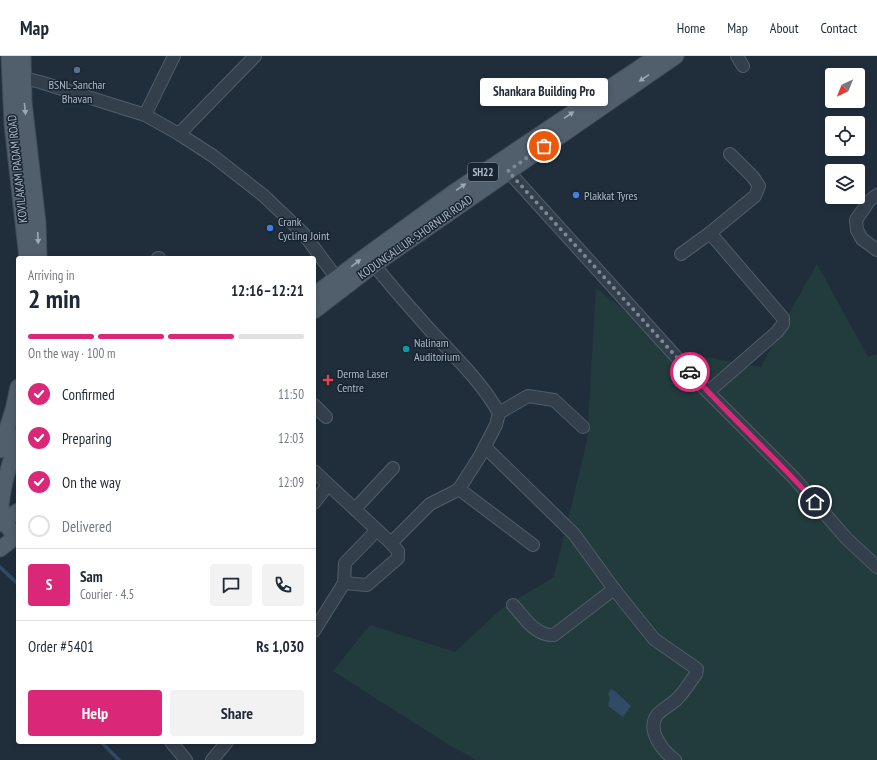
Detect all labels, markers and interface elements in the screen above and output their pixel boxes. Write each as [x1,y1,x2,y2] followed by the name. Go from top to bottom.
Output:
[20,16,49,40] text: Map
[677,19,705,37] text: Home
[727,19,748,37] text: Map
[770,19,799,37] text: About
[821,19,857,37] text: Contact
[72,65,82,75] marker: BSNL Sanchar Bhavan
[825,68,865,108] north arrow
[825,68,865,204] map controls
[639,74,649,82] one-way arrow
[48,77,106,106] place label: BSNL Sanchar Bhavan
[480,78,608,106] callout: Shankara Building Pro
[493,83,595,100] text: Shankara Building Pro
[22,103,28,115] one-way arrow
[563,111,575,118] one-way arrow
[4,114,30,224] street label: KOVILAKAM PADAM ROAD
[825,116,865,156] button: locate
[527,129,561,163] pin
[533,135,555,157] icon: bag
[468,163,498,181] road number: SH22
[825,164,865,204] button: layers
[456,183,466,191] one-way arrow
[584,188,638,203] place label: Plakkat Tyres
[571,190,581,200] marker: Plakkat Tyres
[355,192,475,282] street label: KODUNGALLUR-SHORNUR ROAD
[278,214,330,243] place label: Crank Cycling Joint
[265,223,275,233] marker: Crank Cycling Joint
[35,232,42,244] one-way arrow
[351,259,362,268] one-way arrow
[28,267,75,284] text: Arriving in
[231,281,304,300] text: 12:16–12:21
[28,282,81,315] text: 2 min
[414,335,460,364] place label: Nalinam Auditorium
[401,344,411,354] marker: Nalinam Auditorium
[28,345,115,362] text: On the way · 100 m
[670,352,710,392] courier
[679,361,701,383] icon: car
[337,366,389,395] place label: Derma Laser Centre
[322,374,334,386] marker: Derma Laser Centre
[28,383,50,405] icon: check
[62,385,115,404] text: Confirmed
[278,386,304,403] text: 11:50
[28,427,50,449] icon: check
[62,429,112,448] text: Preparing
[278,430,304,447] text: 12:03
[28,471,50,493] icon: check
[62,473,121,492] text: On the way
[278,474,304,491] text: 12:09
[798,485,832,519] pin
[804,491,826,513] icon: home
[62,517,112,536] text: Delivered
[210,564,252,606] button: chat
[262,564,304,606] button: phone
[80,567,103,586] text: Sam
[46,575,52,594] text: S
[80,586,134,603] text: Courier · 4.5
[28,637,94,656] text: Order #5401
[256,637,304,656] text: Rs 1,030
[28,690,162,736] button: Help
[170,690,304,736] button: Share

